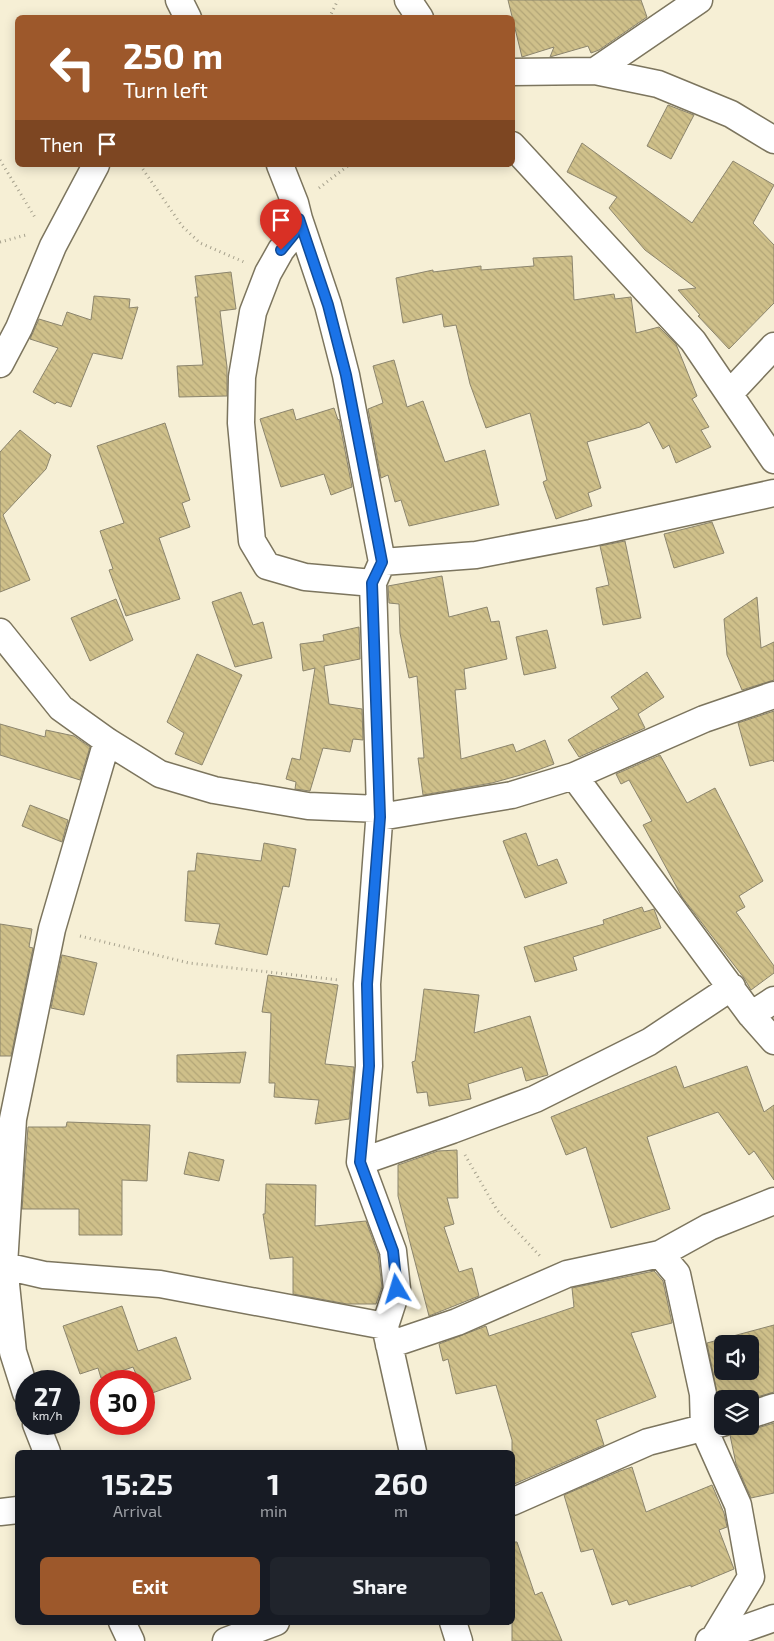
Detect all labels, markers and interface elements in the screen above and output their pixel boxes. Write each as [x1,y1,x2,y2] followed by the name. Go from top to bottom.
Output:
[123,34,223,76] text: 250 m
[40,35,105,100] icon: left
[123,76,208,102] text: Turn left
[93,130,121,158] icon: arrive
[40,133,83,156] text: Then
[260,199,302,250] pin
[267,206,295,234] icon: arrive
[370,1262,422,1314] position arrow
[714,1335,759,1435] map controls
[714,1335,759,1380] button: sound
[90,1370,155,1435] speed limit sign: 30
[34,1381,61,1411] text: 27
[714,1390,759,1435] button: layers
[33,1408,62,1422] text: km/h
[102,1465,173,1501] text: 15:25
[267,1465,280,1501] text: 1
[374,1465,428,1501] text: 260
[113,1501,162,1520] text: Arrival
[260,1501,287,1520] text: min
[394,1501,408,1520] text: m
[40,1557,260,1615] button: Exit
[270,1557,490,1615] button: Share

